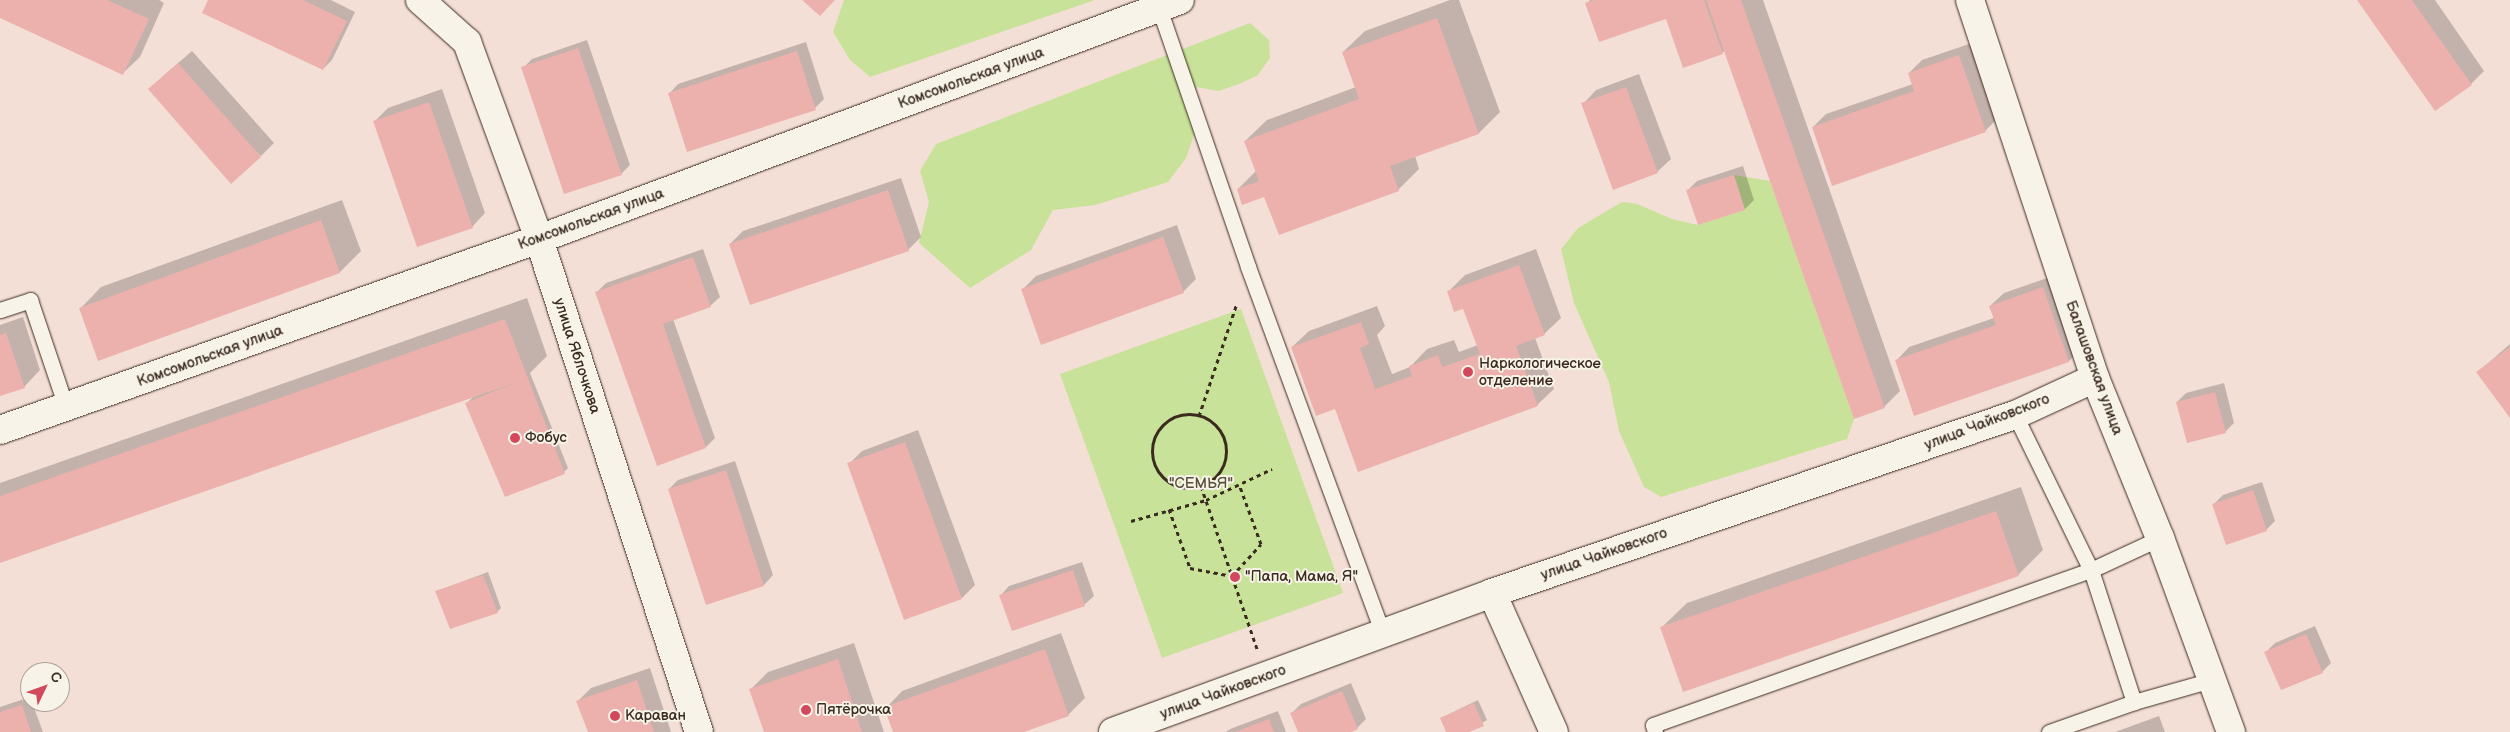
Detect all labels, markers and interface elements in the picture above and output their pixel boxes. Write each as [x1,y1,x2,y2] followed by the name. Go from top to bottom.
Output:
[896,43,1046,113] street label: Комсомольская улица
[516,184,666,254] street label: Комсомольская улица
[550,296,604,416] street label: улица Яблочкова
[2061,298,2127,438] street label: Балашовская улица
[135,321,285,391] street label: Комсомольская улица
[1479,354,1601,389] place label: Наркологическое отделение
[1461,365,1475,379] marker: Наркологическое отделение
[1922,390,2052,454] street label: улица Чайковского
[525,429,567,447] place label: Фобус
[509,432,521,444] marker: Фобус
[1169,475,1233,493] park label: "СЕМЬЯ"
[1538,524,1670,584] street label: улица Чайковского
[1245,568,1358,586] place label: "Папа, Мама, Я"
[1229,571,1241,583] marker: "Папа, Мама, Я"
[1158,661,1288,723] street label: улица Чайковского
[20,662,70,712] north arrow
[46,668,65,687] text: С
[816,701,891,719] place label: Пятёрочка
[800,704,812,716] marker: Пятёрочка
[625,707,686,725] place label: Караван
[609,710,621,722] marker: Караван

